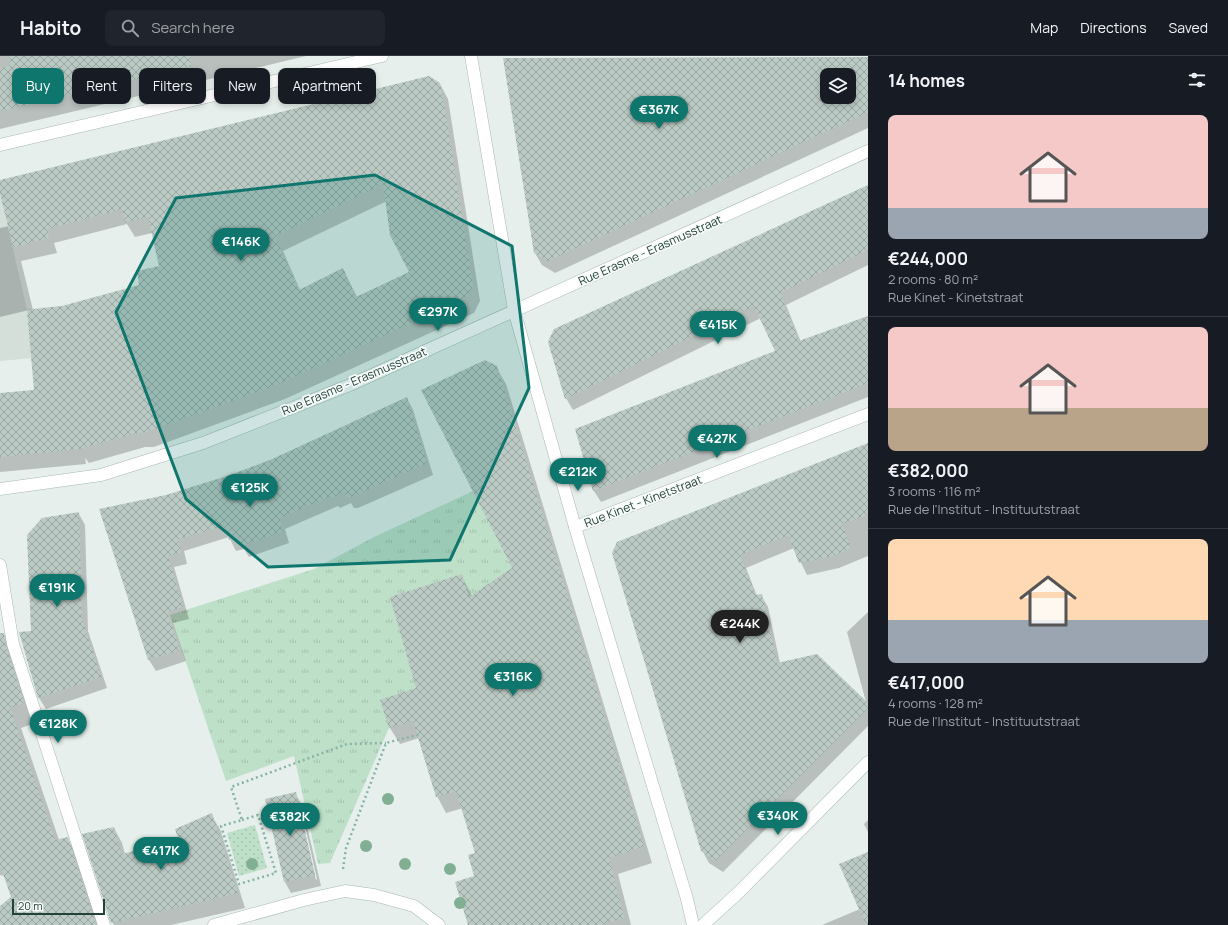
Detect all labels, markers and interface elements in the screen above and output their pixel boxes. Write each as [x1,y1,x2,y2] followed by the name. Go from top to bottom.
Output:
[105,10,385,46] search box
[20,15,81,41] text: Habito
[119,17,141,39] icon: search
[151,17,235,38] text: Search here
[1030,18,1058,37] text: Map
[1080,18,1147,37] text: Directions
[1169,18,1208,37] text: Saved
[12,68,64,104] chip: Buy
[72,68,131,104] chip: Rent
[139,68,206,104] chip: Filters
[214,68,270,104] chip: New
[278,68,376,104] chip: Apartment
[820,68,856,104] map controls
[820,68,856,104] button: layers
[888,69,965,92] text: 14 homes
[1186,69,1208,91] icon: filters
[631,96,687,130] pin: €367K
[639,100,679,118] text: €367K
[1012,141,1084,213] icon: home
[575,210,725,289] street label: Rue Erasme - Erasmusstraat
[213,228,269,262] pin: €146K
[222,232,260,250] text: €146K
[888,247,968,270] text: €244,000
[888,270,978,288] text: 2 rooms · 80 m²
[888,288,1023,306] text: Rue Kinet - Kinetstraat
[410,298,466,332] pin: €297K
[418,302,458,320] text: €297K
[690,311,746,345] pin: €415K
[699,315,737,333] text: €415K
[279,343,429,419] street label: Rue Erasme - Erasmusstraat
[1012,353,1084,425] icon: home
[689,425,745,459] pin: €427K
[697,429,737,447] text: €427K
[550,458,606,492] pin: €212K
[888,459,969,482] text: €382,000
[559,462,597,480] text: €212K
[582,471,705,531] street label: Rue Kinet - Kinetstraat
[222,474,278,508] pin: €125K
[231,478,269,496] text: €125K
[888,482,981,500] text: 3 rooms · 116 m²
[888,500,1080,518] text: Rue de l'Institut - Instituutstraat
[1012,565,1084,637] icon: home
[29,574,85,608] pin: €191K
[39,578,75,596] text: €191K
[712,610,768,644] pin: €244K
[720,614,760,632] text: €244K
[485,663,541,697] pin: €316K
[494,667,532,685] text: €316K
[888,671,965,694] text: €417,000
[888,694,983,712] text: 4 rooms · 128 m²
[30,710,86,744] pin: €128K
[888,712,1080,730] text: Rue de l'Institut - Instituutstraat
[39,714,77,732] text: €128K
[750,802,806,836] pin: €340K
[262,803,318,837] pin: €382K
[757,806,799,824] text: €340K
[270,807,310,825] text: €382K
[133,837,189,871] pin: €417K
[142,841,180,859] text: €417K
[12,897,105,916] scale bar
[18,898,43,913] text: 20 m

